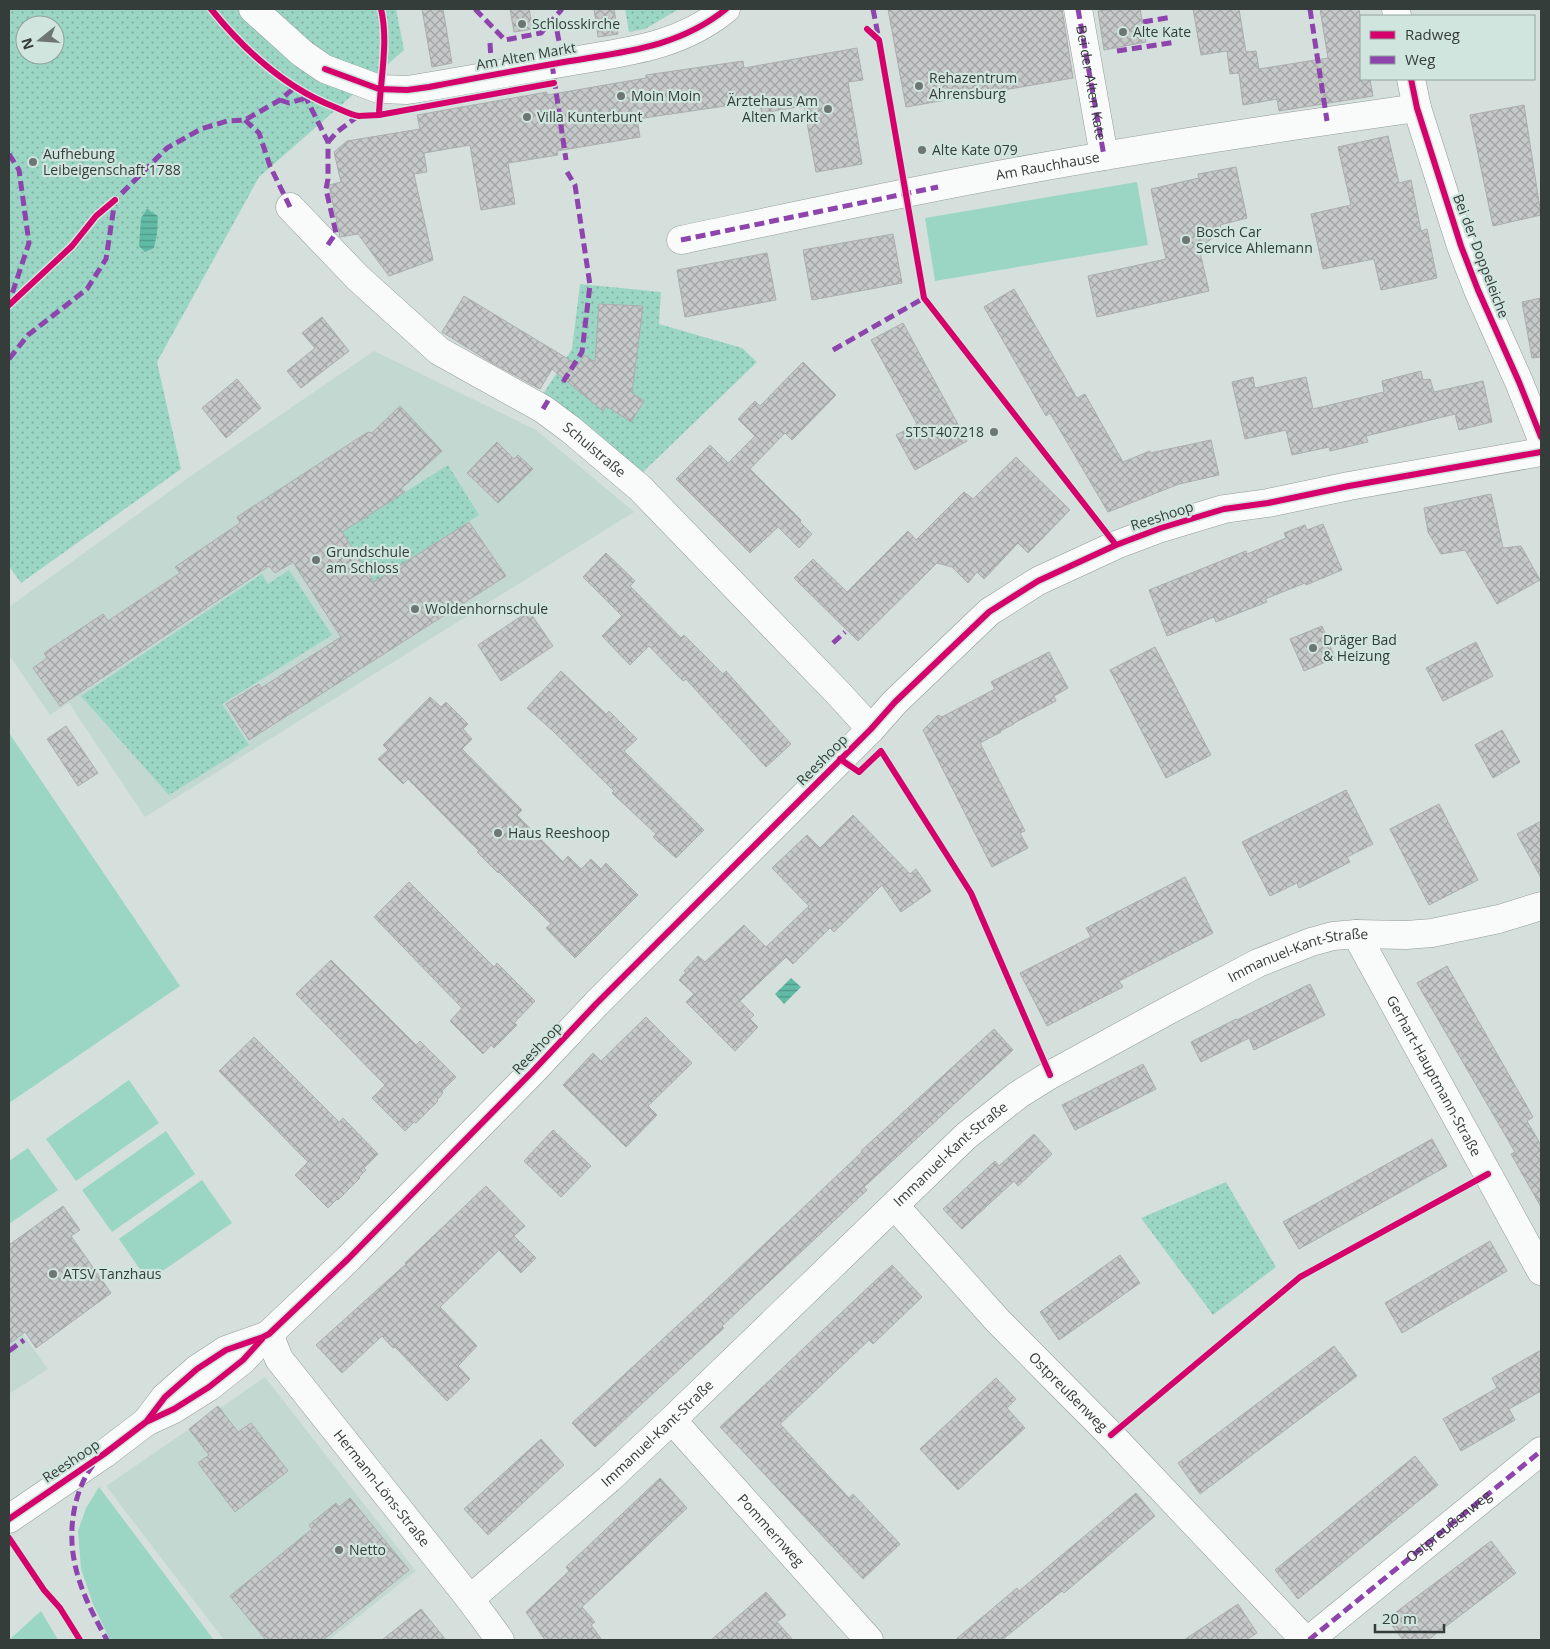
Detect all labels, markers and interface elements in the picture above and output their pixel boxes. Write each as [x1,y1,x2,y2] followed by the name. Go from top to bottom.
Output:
[532,14,620,33] place label: Schlosskirche
[15,15,65,65] north arrow
[1360,15,1535,80] legend
[516,18,528,30] marker: Schlosskirche
[1133,22,1191,41] place label: Alte Kate
[1072,24,1111,142] street label: Bei der Alten Kate
[1405,24,1460,44] text: Radweg
[1117,26,1129,38] marker: Alte Kate
[16,36,38,52] text: N
[474,37,577,74] street label: Am Alten Markt
[1405,49,1435,69] text: Weg
[929,68,1017,103] place label: Rehazentrum Ahrensburg
[913,80,925,92] marker: Rehazentrum Ahrensburg
[631,86,701,105] place label: Moin Moin
[615,90,627,102] marker: Moin Moin
[727,91,818,126] place label: Ärztehaus Am Alten Markt
[822,103,834,115] marker: Ärztehaus Am Alten Markt
[537,107,642,126] place label: Villa Kunterbunt
[521,111,533,123] marker: Villa Kunterbunt
[932,140,1018,159] place label: Alte Kate 079
[43,144,181,179] place label: Aufhebung Leibeigenschaft 1788
[916,144,928,156] marker: Alte Kate 079
[994,147,1101,184] street label: Am Rauchhause
[27,156,39,168] marker: Aufhebung Leibeigenschaft 1788
[1449,191,1514,321] street label: Bei der Doppeleiche
[1196,222,1313,257] place label: Bosch Car Service Ahlemann
[1180,234,1192,246] marker: Bosch Car Service Ahlemann
[559,417,630,481] street label: Schulstraße
[905,422,984,441] place label: STST407218
[988,426,1000,438] marker: STST407218
[1128,496,1196,535] street label: Reeshoop
[326,542,410,577] place label: Grundschule am Schloss
[310,554,322,566] marker: Grundschule am Schloss
[425,599,548,618] place label: Woldenhornschule
[409,603,421,615] marker: Woldenhornschule
[1323,630,1397,665] place label: Dräger Bad & Heizung
[1307,642,1319,654] marker: Dräger Bad & Heizung
[792,730,851,789] street label: Reeshoop
[508,823,610,842] place label: Haus Reeshoop
[492,827,504,839] marker: Haus Reeshoop
[1224,924,1369,986] street label: Immanuel-Kant-Straße
[1383,992,1486,1160] street label: Gerhart-Hauptmann-Straße
[508,1017,566,1078] street label: Reeshoop
[889,1097,1011,1210] street label: Immanuel-Kant-Straße
[63,1264,162,1283] place label: ATSV Tanzhaus
[47,1268,59,1280] marker: ATSV Tanzhaus
[1025,1347,1112,1436] street label: Ostpreußenweg
[597,1375,717,1491] street label: Immanuel-Kant-Straße
[330,1425,435,1550] street label: Hermann-Löns-Straße
[38,1435,103,1487] street label: Reeshoop
[1402,1485,1495,1566] street label: Ostpreußenweg
[734,1490,809,1571] street label: Pommernweg
[349,1540,386,1559] place label: Netto
[333,1544,345,1556] marker: Netto
[1375,1602,1444,1634] scale bar
[1382,1608,1417,1628] text: 20 m

